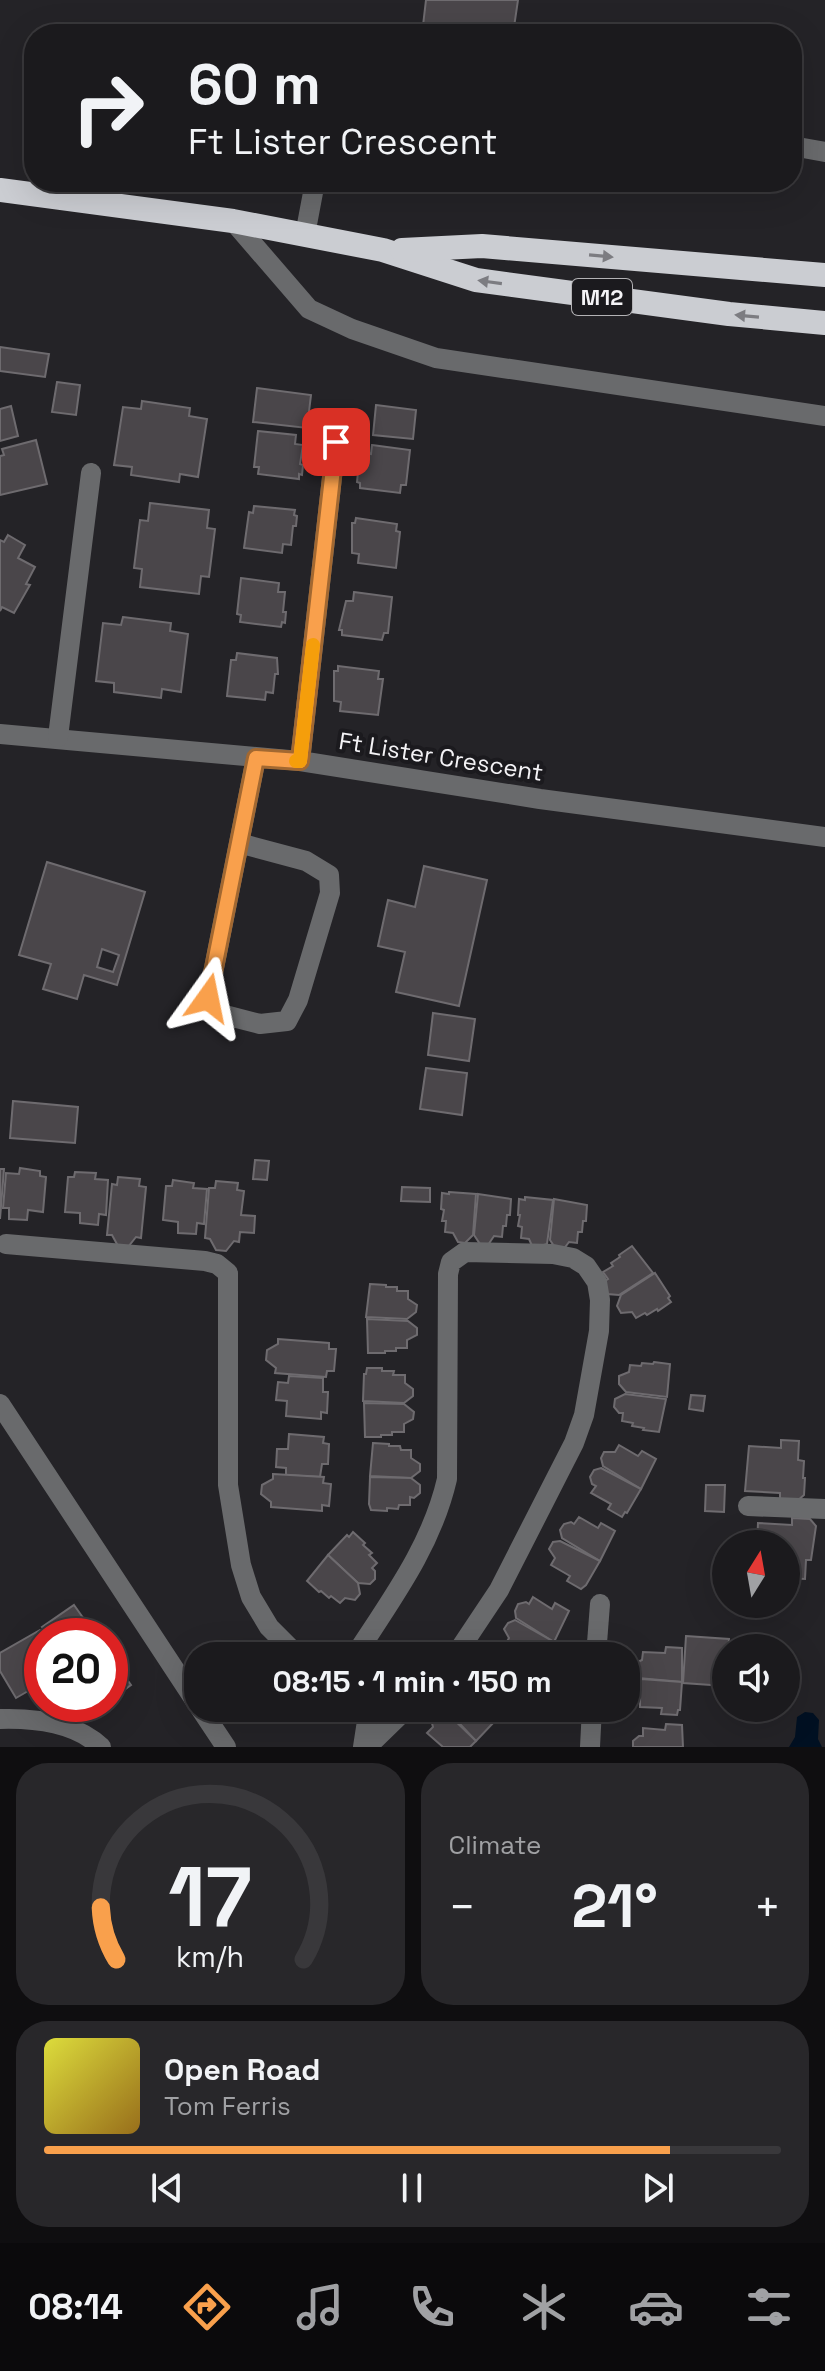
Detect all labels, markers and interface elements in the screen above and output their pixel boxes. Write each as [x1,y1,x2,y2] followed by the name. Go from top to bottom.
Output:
[188,49,321,120] text: 60 m
[56,56,160,160] icon: right
[188,119,498,165] text: Ft Lister Crescent
[589,250,614,263] one-way arrow
[477,275,502,288] one-way arrow
[572,279,632,315] road number: M12
[734,309,759,322] one-way arrow
[302,408,370,476] pin
[314,420,358,464] icon: arrive
[337,725,545,788] street label: Ft Lister Crescent
[166,956,250,1040] position arrow
[712,1530,800,1618] north arrow
[712,1530,800,1722] map controls
[24,1618,128,1722] speed limit sign: 20
[712,1634,800,1722] button: sound
[273,1662,552,1701] text: 08:15 · 1 min · 150 m
[449,1828,541,1862] text: Climate
[168,1844,252,1950] text: 17
[572,1868,658,1945] text: 21°
[449,1879,476,1935] text: −
[754,1879,781,1935] text: +
[176,1939,244,1975] text: km/h
[164,2050,320,2089] text: Open Road
[164,2089,291,2123] text: Tom Ferris
[145,2166,189,2210] icon: previous
[390,2166,434,2210] icon: pause
[636,2166,680,2210] icon: next
[179,2279,235,2335] icon: directions
[292,2279,348,2335] icon: music
[404,2279,460,2335] icon: phone
[516,2279,572,2335] icon: climate
[628,2279,684,2335] icon: car
[741,2279,797,2335] icon: filters
[28,2284,123,2330] text: 08:14

